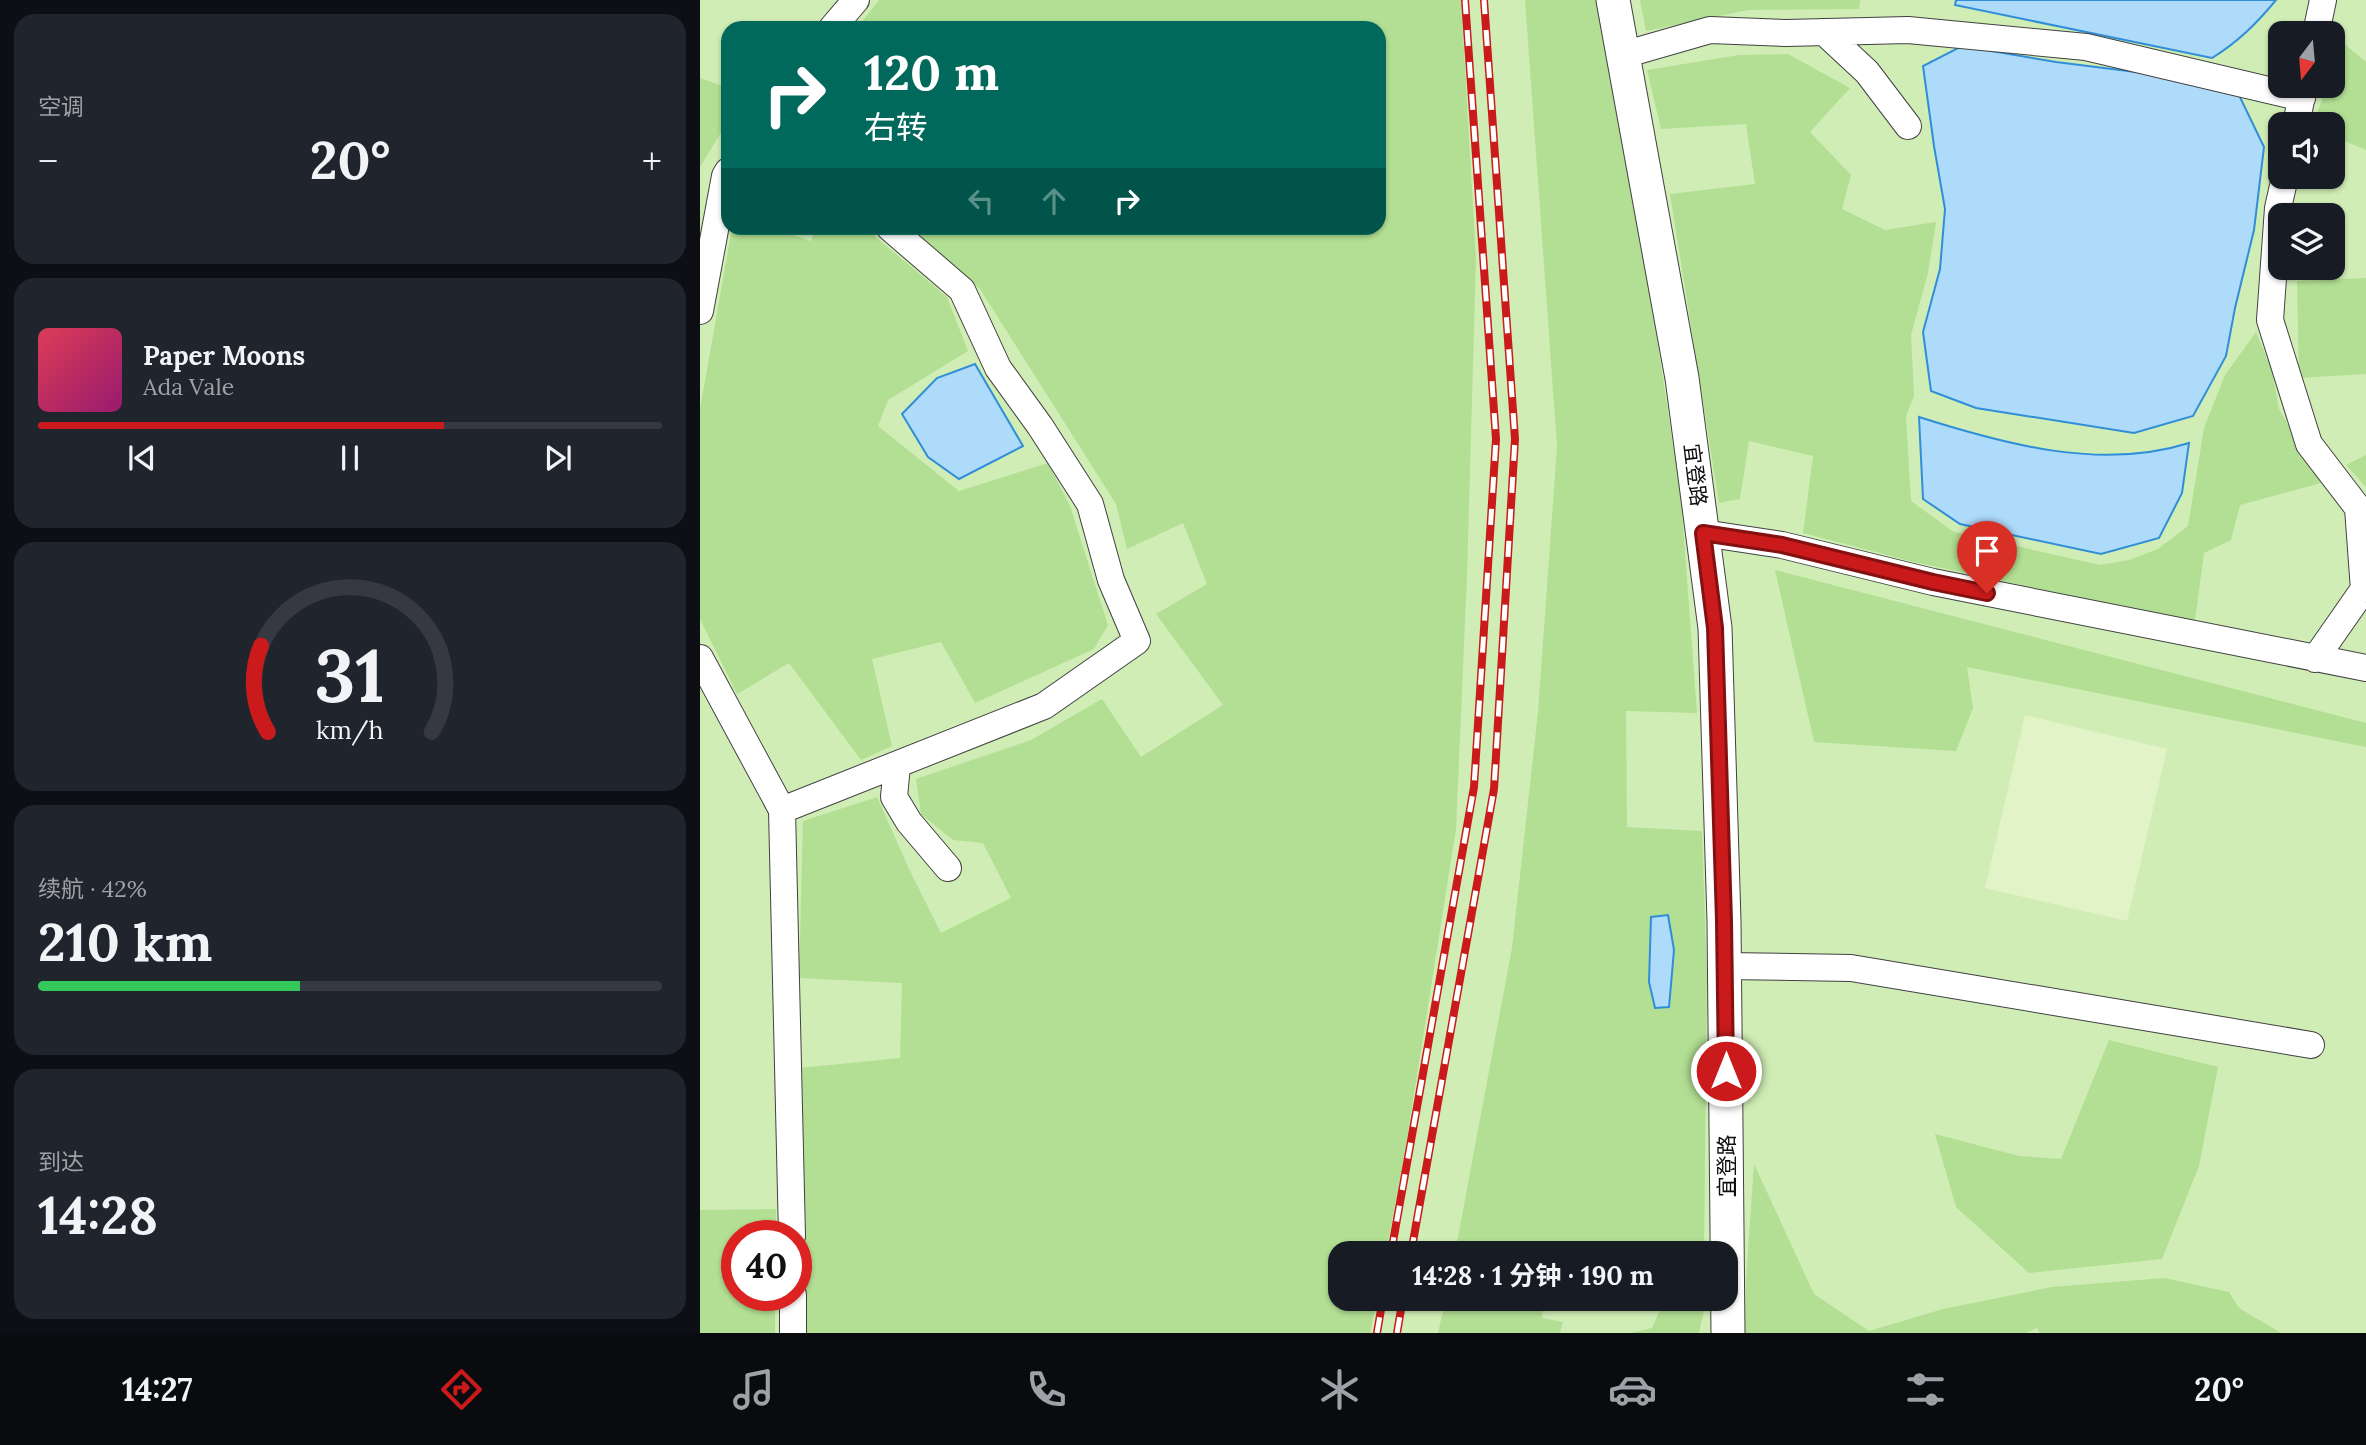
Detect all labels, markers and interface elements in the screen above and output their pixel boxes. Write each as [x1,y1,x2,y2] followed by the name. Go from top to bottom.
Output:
[2268,21,2345,98] north arrow
[2268,21,2345,280] map controls
[864,41,999,103] text: 120 m
[749,49,840,140] icon: right
[38,92,84,121] text: 空调
[864,107,928,148] text: 右转
[2268,112,2345,189] button: sound
[310,127,390,193] text: 20°
[38,137,58,185] text: −
[642,137,662,185] text: +
[962,182,1000,220] icon: left
[1035,182,1073,220] icon: ahead
[1108,182,1146,220] icon: right
[2268,203,2345,280] button: layers
[143,339,305,372] text: Paper Moons
[143,372,234,401] text: Ada Vale
[123,439,161,477] icon: previous
[331,439,369,477] icon: pause
[539,439,577,477] icon: next
[1678,442,1713,508] street label: 宜登路
[1957,521,2017,593] pin
[1968,532,2006,570] icon: arrive
[315,630,385,723] text: 31
[316,714,384,746] text: km/h
[38,874,147,903] text: 续航 · 42%
[38,909,212,975] text: 210 km
[1689,1034,1763,1108] position arrow
[1713,1135,1740,1198] street label: 宜登路
[38,1147,84,1176] text: 到达
[38,1182,158,1248] text: 14:28
[721,1220,812,1311] speed limit sign: 40
[1412,1259,1654,1292] text: 14:28 · 1 分钟 · 190 m
[437,1365,486,1414] icon: directions
[729,1365,778,1414] icon: music
[1022,1365,1071,1414] icon: phone
[1315,1365,1364,1414] icon: climate
[1608,1365,1657,1414] icon: car
[1901,1365,1950,1414] icon: filters
[122,1369,193,1410] text: 14:27
[2194,1369,2244,1410] text: 20°

